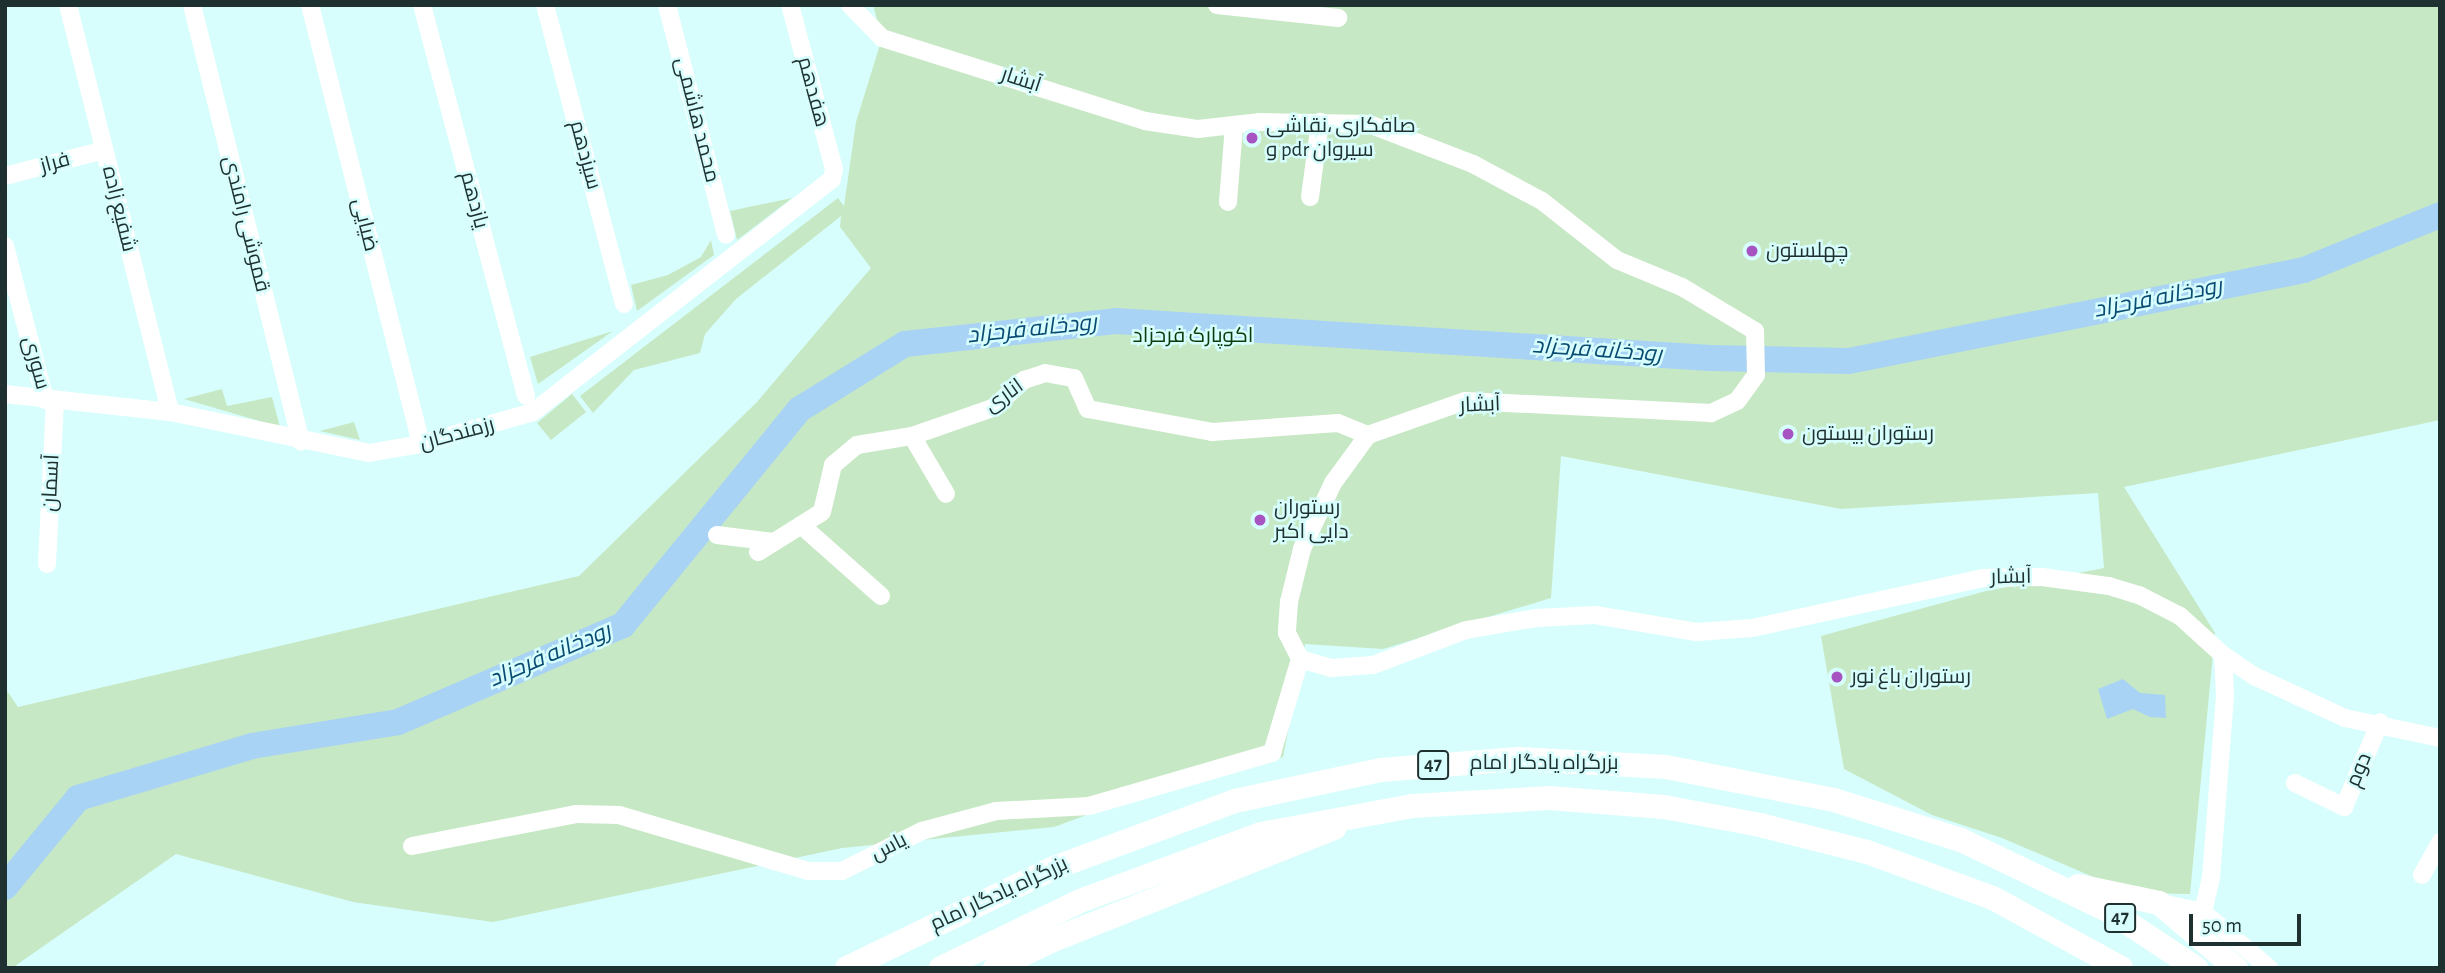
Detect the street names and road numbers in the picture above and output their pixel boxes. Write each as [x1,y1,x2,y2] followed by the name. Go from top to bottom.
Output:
[792,54,834,130] street label: هفدهم
[669,55,725,185] street label: محمد هاشمی
[998,62,1044,98] street label: آبشار
[564,118,606,192] street label: سیزدهم
[37,147,73,179] street label: فراز
[217,153,275,295] street label: قموشی رامندی
[96,164,142,254] street label: شفیع زاده
[454,169,494,231] street label: یازدهم
[346,196,384,254] street label: ضیایی
[17,334,55,392] street label: سوری
[980,374,1028,418] street label: اناری
[1459,392,1501,418] street label: آبشار
[417,412,497,456] street label: رزمندگان
[37,454,65,512] street label: آسمان
[1990,564,2032,590] street label: آبشار
[2341,749,2377,791] street label: دوم
[1416,750,1450,780] road number: 47
[1469,750,1619,776] street label: بزرگراه یادگار امام
[867,827,911,867] street label: یاس
[926,851,1072,937] street label: بزرگراه یادگار امام
[2102,902,2138,934] road number: 47

